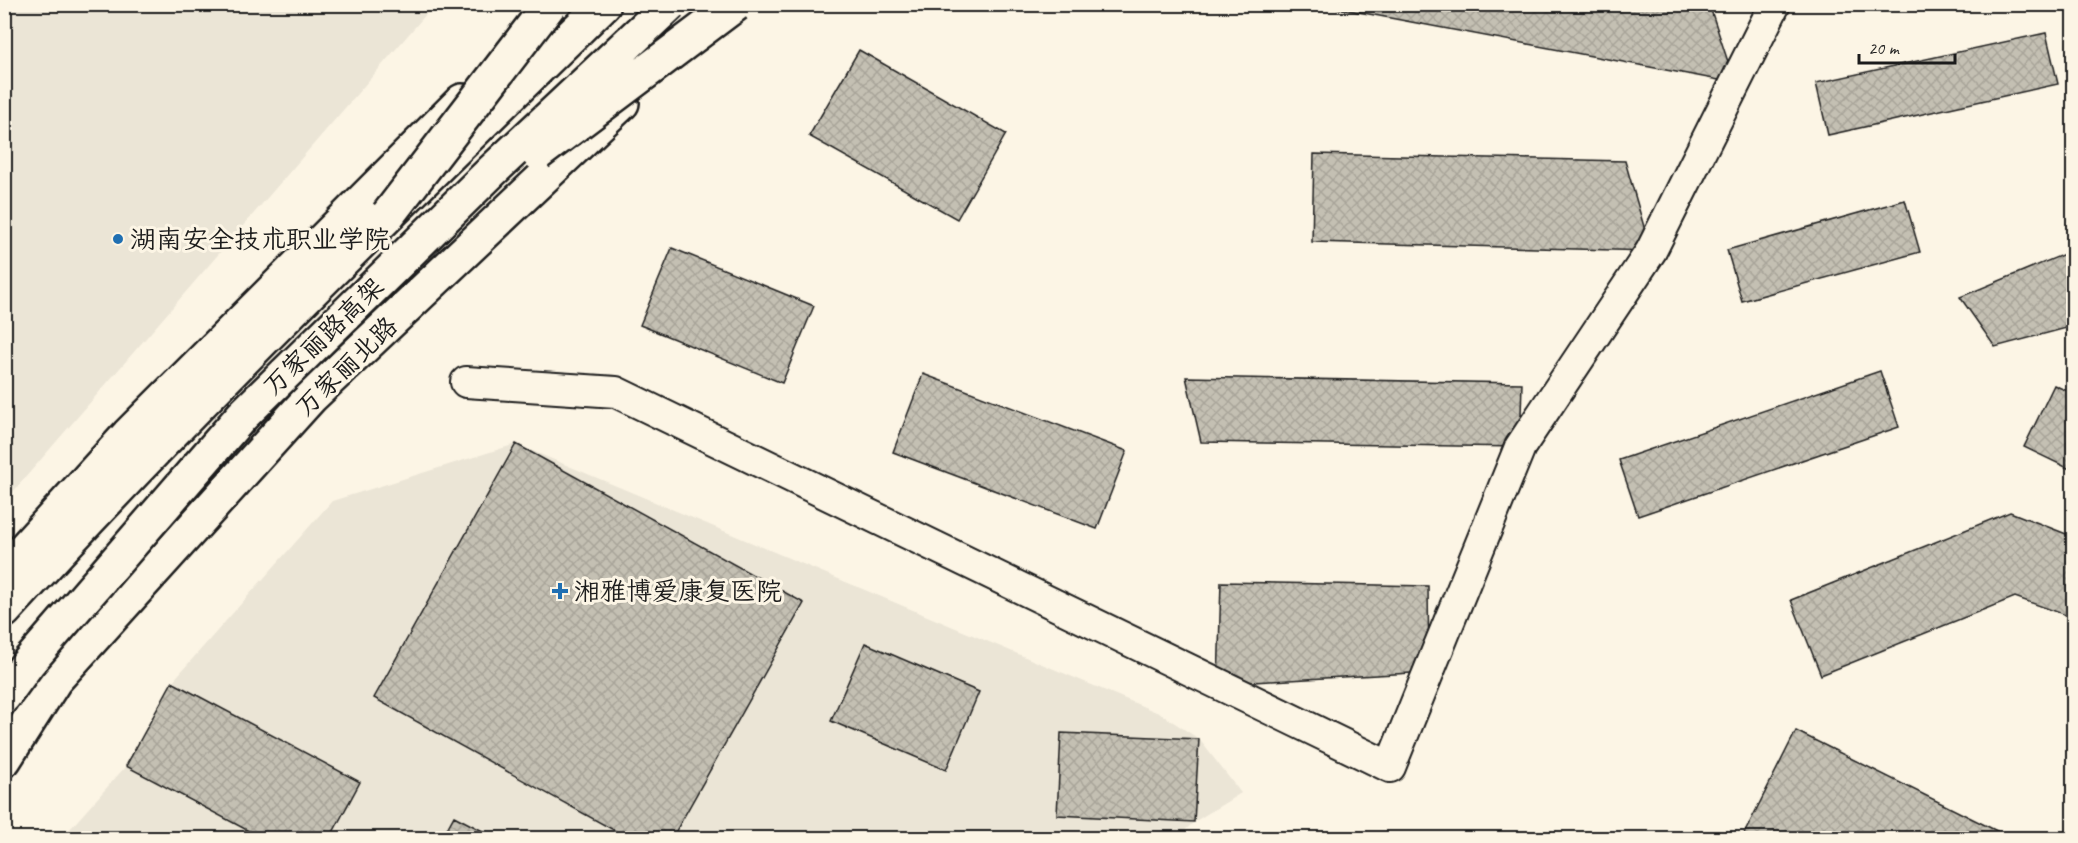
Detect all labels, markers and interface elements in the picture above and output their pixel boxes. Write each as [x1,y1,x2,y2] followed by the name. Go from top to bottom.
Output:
[1859,27,1955,65] scale bar
[1868,37,1901,59] text: 20 m
[130,223,390,256] place label: 湖南安全技术职业学院
[111,232,125,246] marker: 湖南安全技术职业学院
[256,270,391,402] street label: 万家丽路高架
[288,309,405,423] street label: 万家丽北路
[574,575,782,608] place label: 湘雅博爱康复医院
[551,582,569,600] marker: 湘雅博爱康复医院

